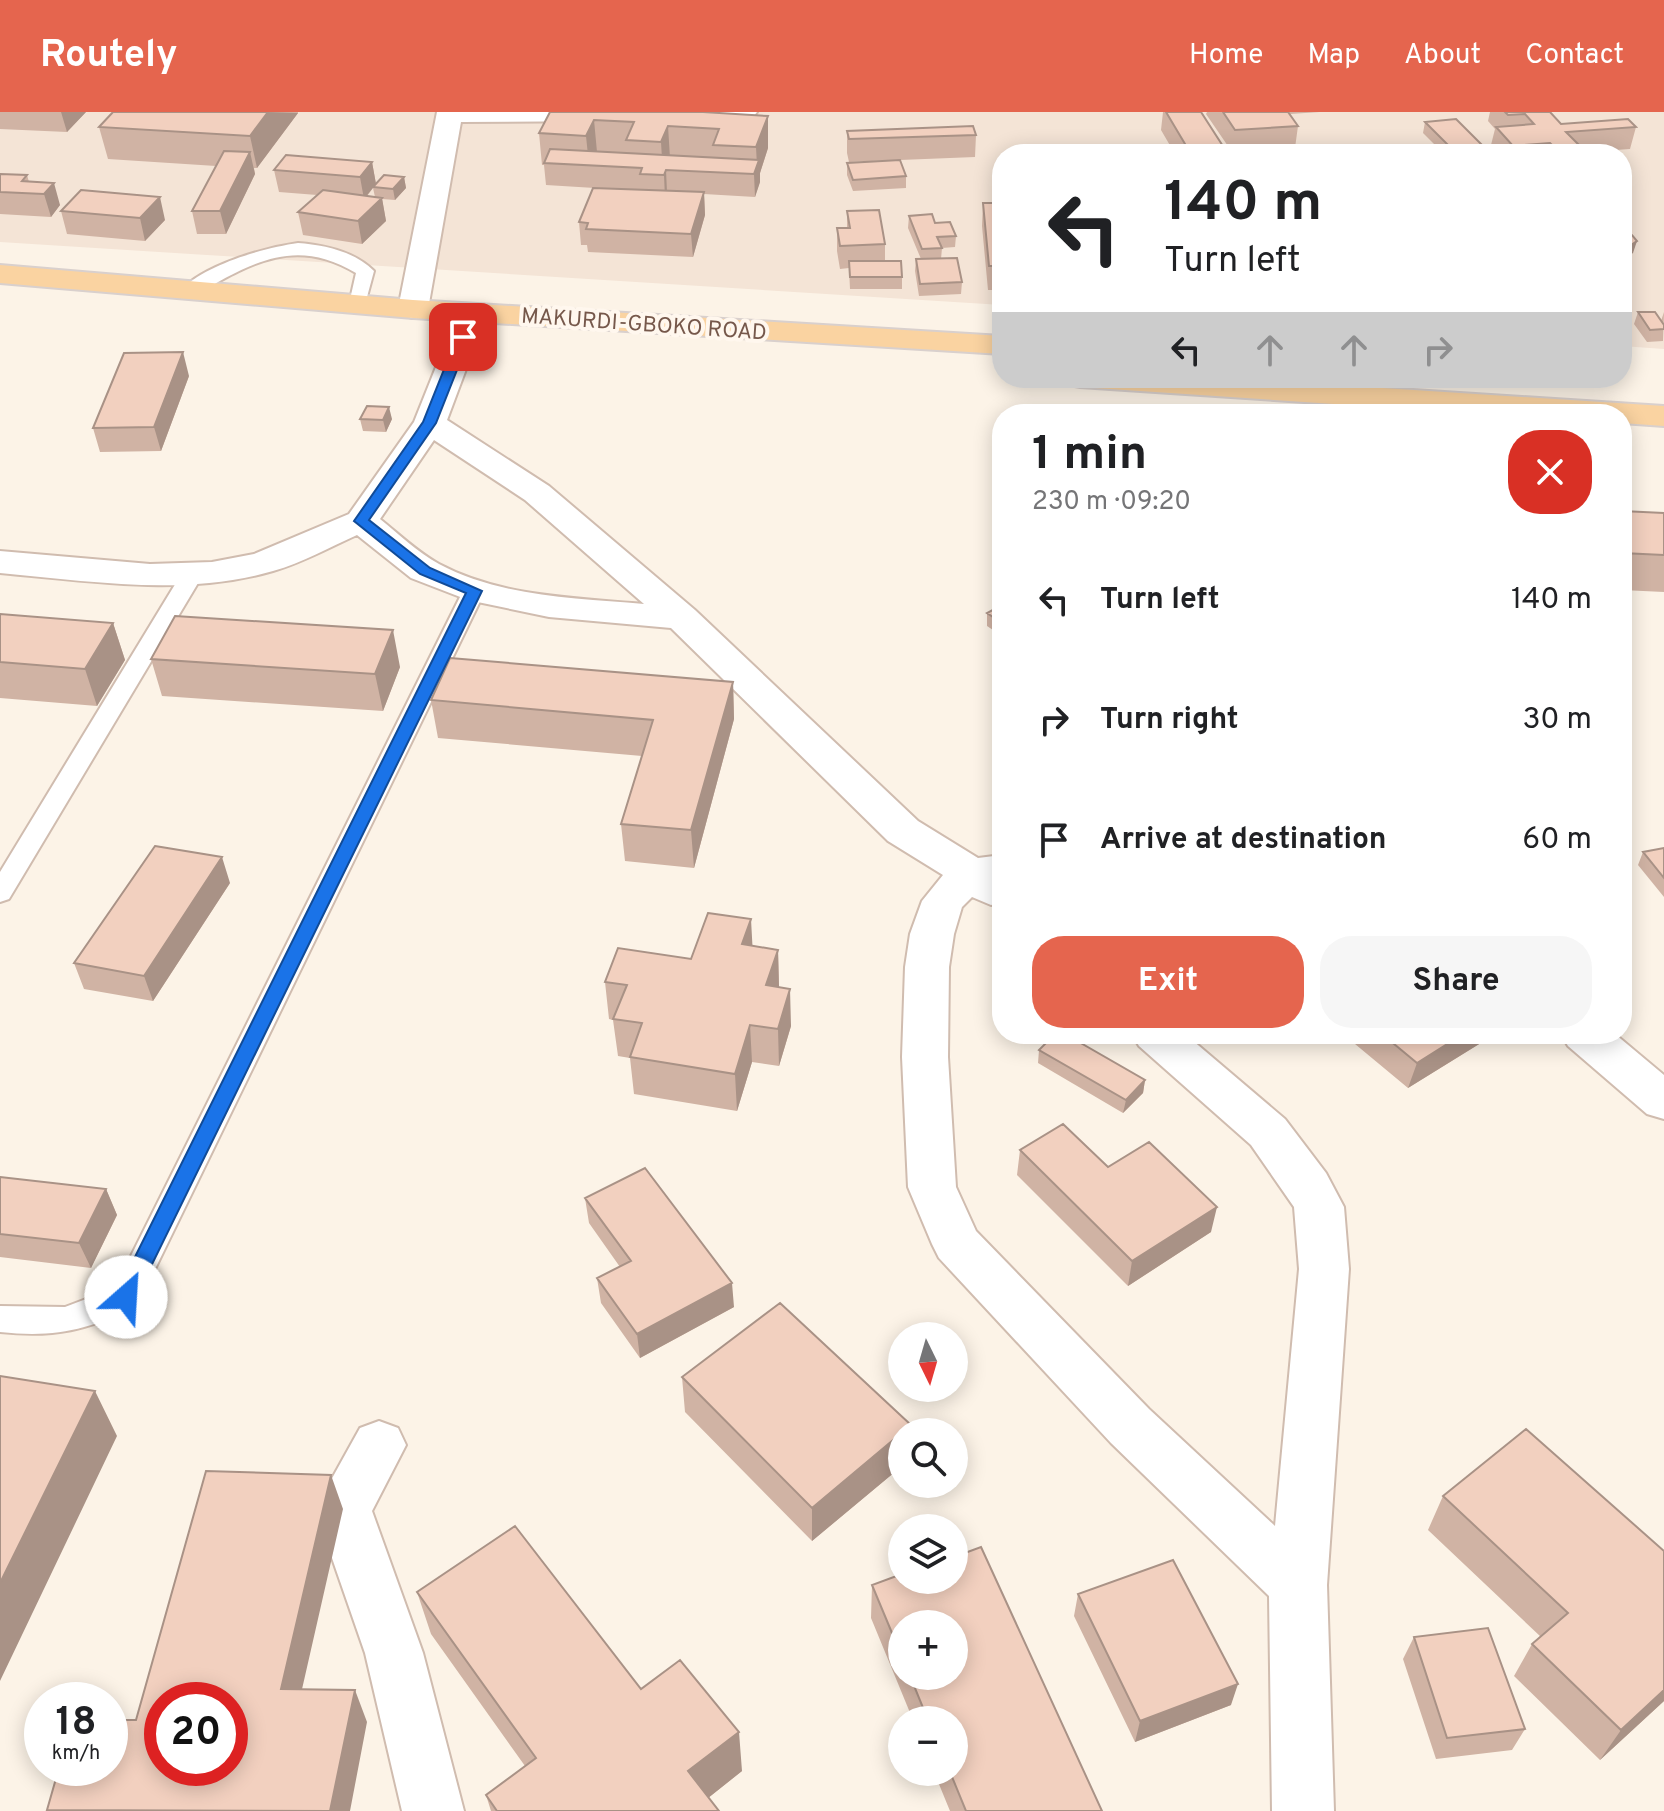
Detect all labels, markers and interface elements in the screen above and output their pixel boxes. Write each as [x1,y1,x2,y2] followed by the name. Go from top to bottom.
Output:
[40,32,178,81] text: Routely
[1189,38,1263,74] text: Home
[1307,38,1360,74] text: Map
[1404,38,1481,74] text: About
[1525,38,1624,74] text: Contact
[1164,170,1322,240] text: 140 m
[1032,176,1136,280] icon: left
[1164,239,1301,285] text: Turn left
[429,303,497,371] pin
[520,303,767,348] street label: MAKURDI-GBOKO ROAD
[441,315,485,359] icon: arrive
[1164,328,1208,372] icon: left
[1248,328,1292,372] icon: ahead
[1332,328,1376,372] icon: ahead
[1416,328,1460,372] icon: right
[1032,426,1147,486] text: 1 min
[1508,430,1592,514] button: close
[1032,486,1191,519] text: 230 m · 09:20
[1032,578,1076,622] icon: left
[1100,582,1220,619] text: Turn left
[1511,582,1592,619] text: 140 m
[1032,698,1076,742] icon: right
[1100,702,1238,739] text: Turn right
[1523,702,1592,739] text: 30 m
[1032,818,1076,862] icon: arrive
[1100,822,1386,859] text: Arrive at destination
[1522,822,1592,859] text: 60 m
[1032,936,1304,1028] button: Exit
[1320,936,1592,1028] button: Share
[84,1255,168,1339] position arrow
[888,1322,968,1402] north arrow
[888,1322,968,1786] map controls
[888,1418,968,1498] button: search
[888,1514,968,1594] button: layers
[888,1610,968,1690] button: +
[144,1682,248,1786] speed limit sign: 20
[55,1699,97,1749] text: 18
[888,1706,968,1786] button: −
[52,1741,100,1767] text: km/h

